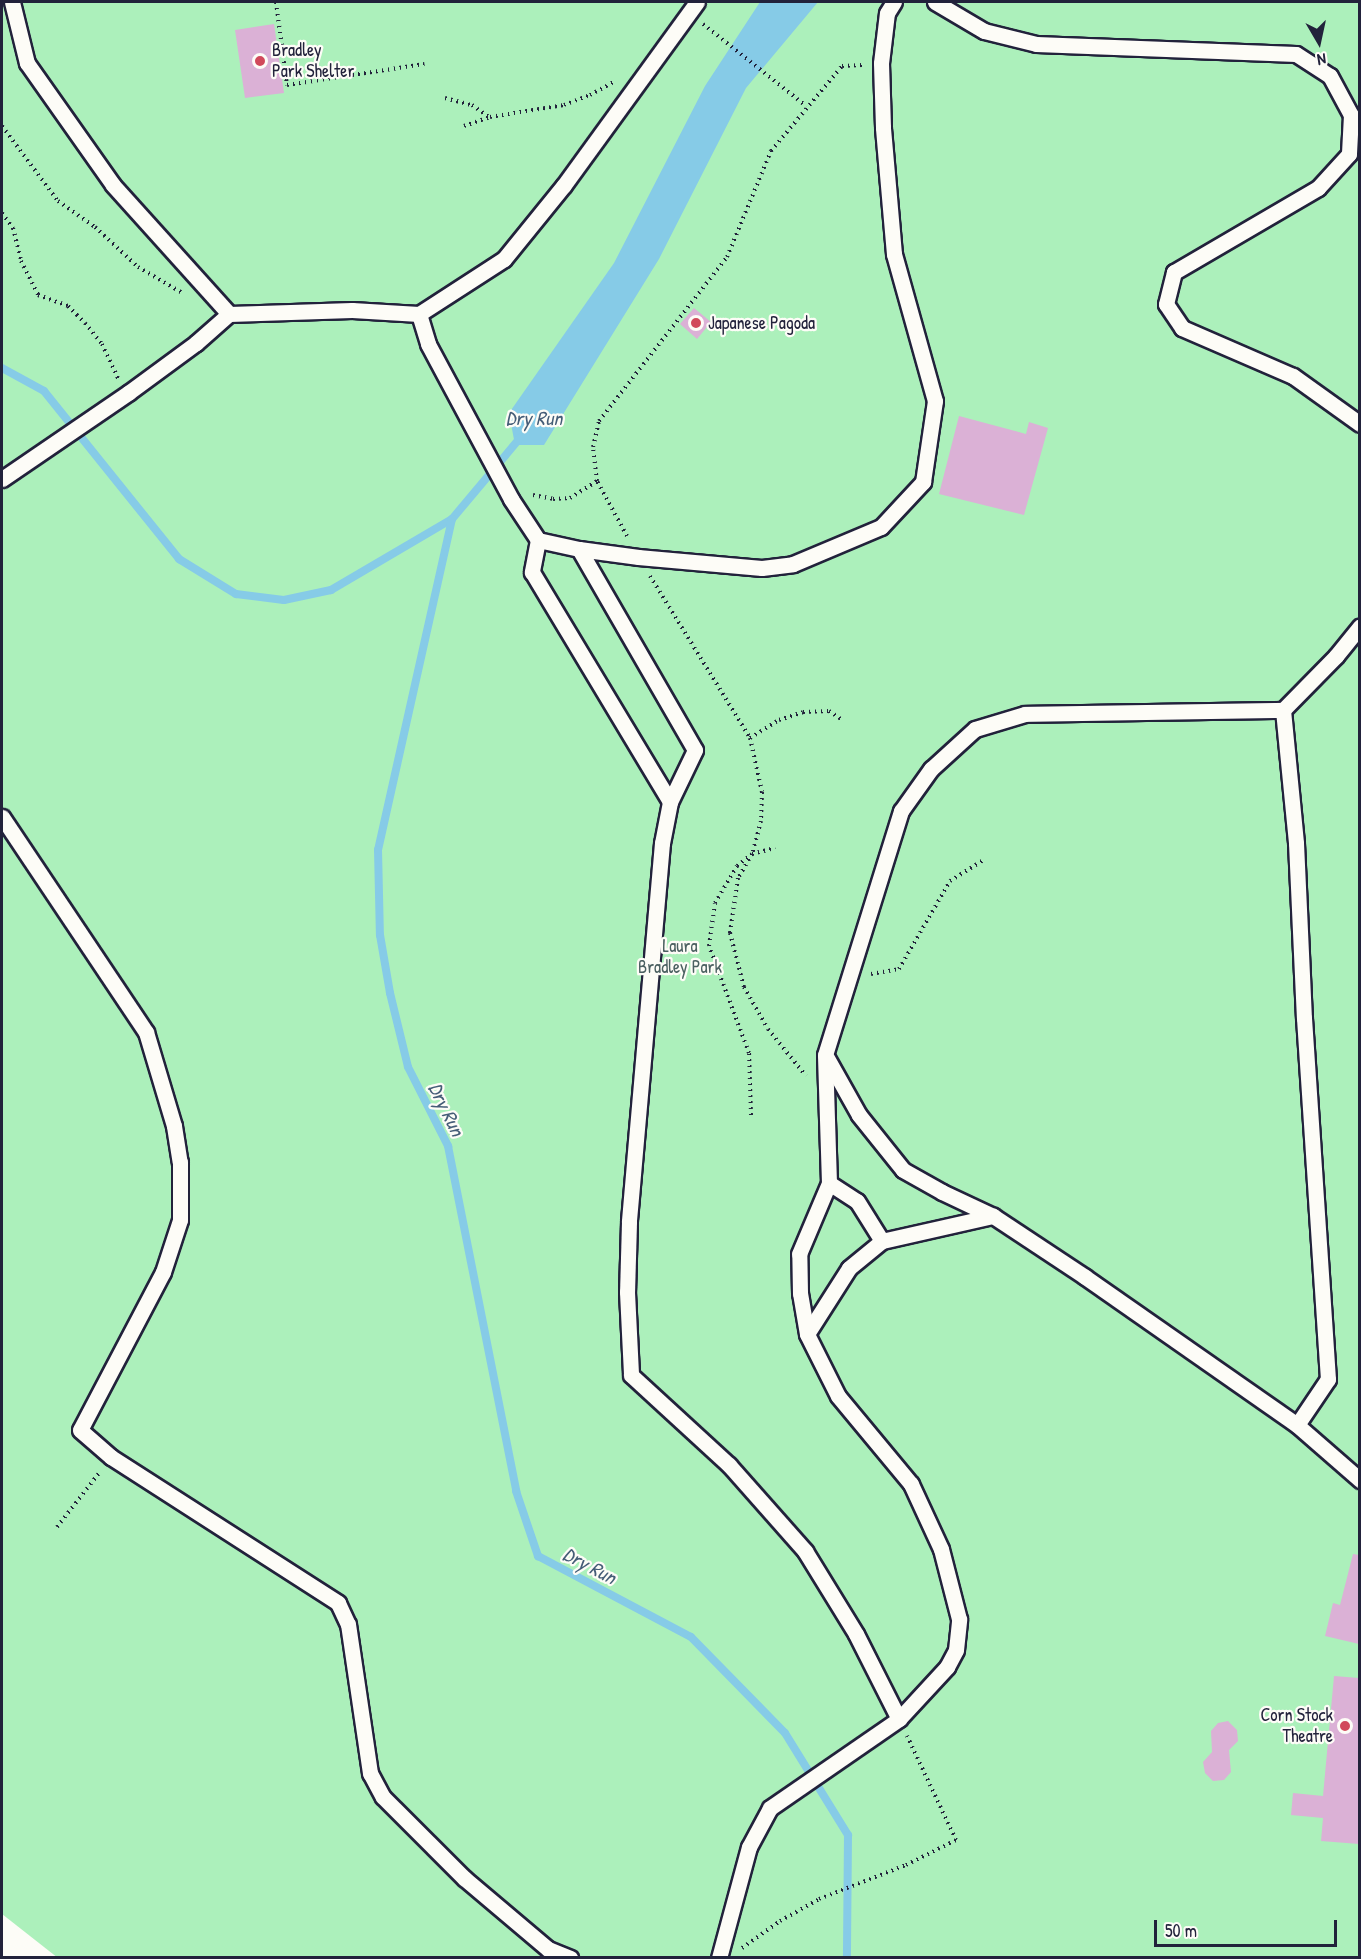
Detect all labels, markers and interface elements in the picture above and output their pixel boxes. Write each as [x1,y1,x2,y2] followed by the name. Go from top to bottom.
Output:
[1289,12,1349,72] north arrow
[272,40,354,82] place label: Bradley Park Shelter
[1316,48,1328,71] text: N
[253,54,267,68] marker: Bradley Park Shelter
[708,312,815,334] place label: Japanese Pagoda
[689,316,703,330] marker: Japanese Pagoda
[506,405,562,429] water label: Dry Run
[638,936,722,978] park label: Laura Bradley Park
[424,1078,470,1140] water label: Dry Run
[559,1541,621,1589] water label: Dry Run
[1261,1705,1333,1748] place label: Corn Stock Theatre
[1338,1719,1352,1733] marker: Corn Stock Theatre
[1157,1908,1340,1946] scale bar
[1165,1918,1197,1943] text: 50 m

